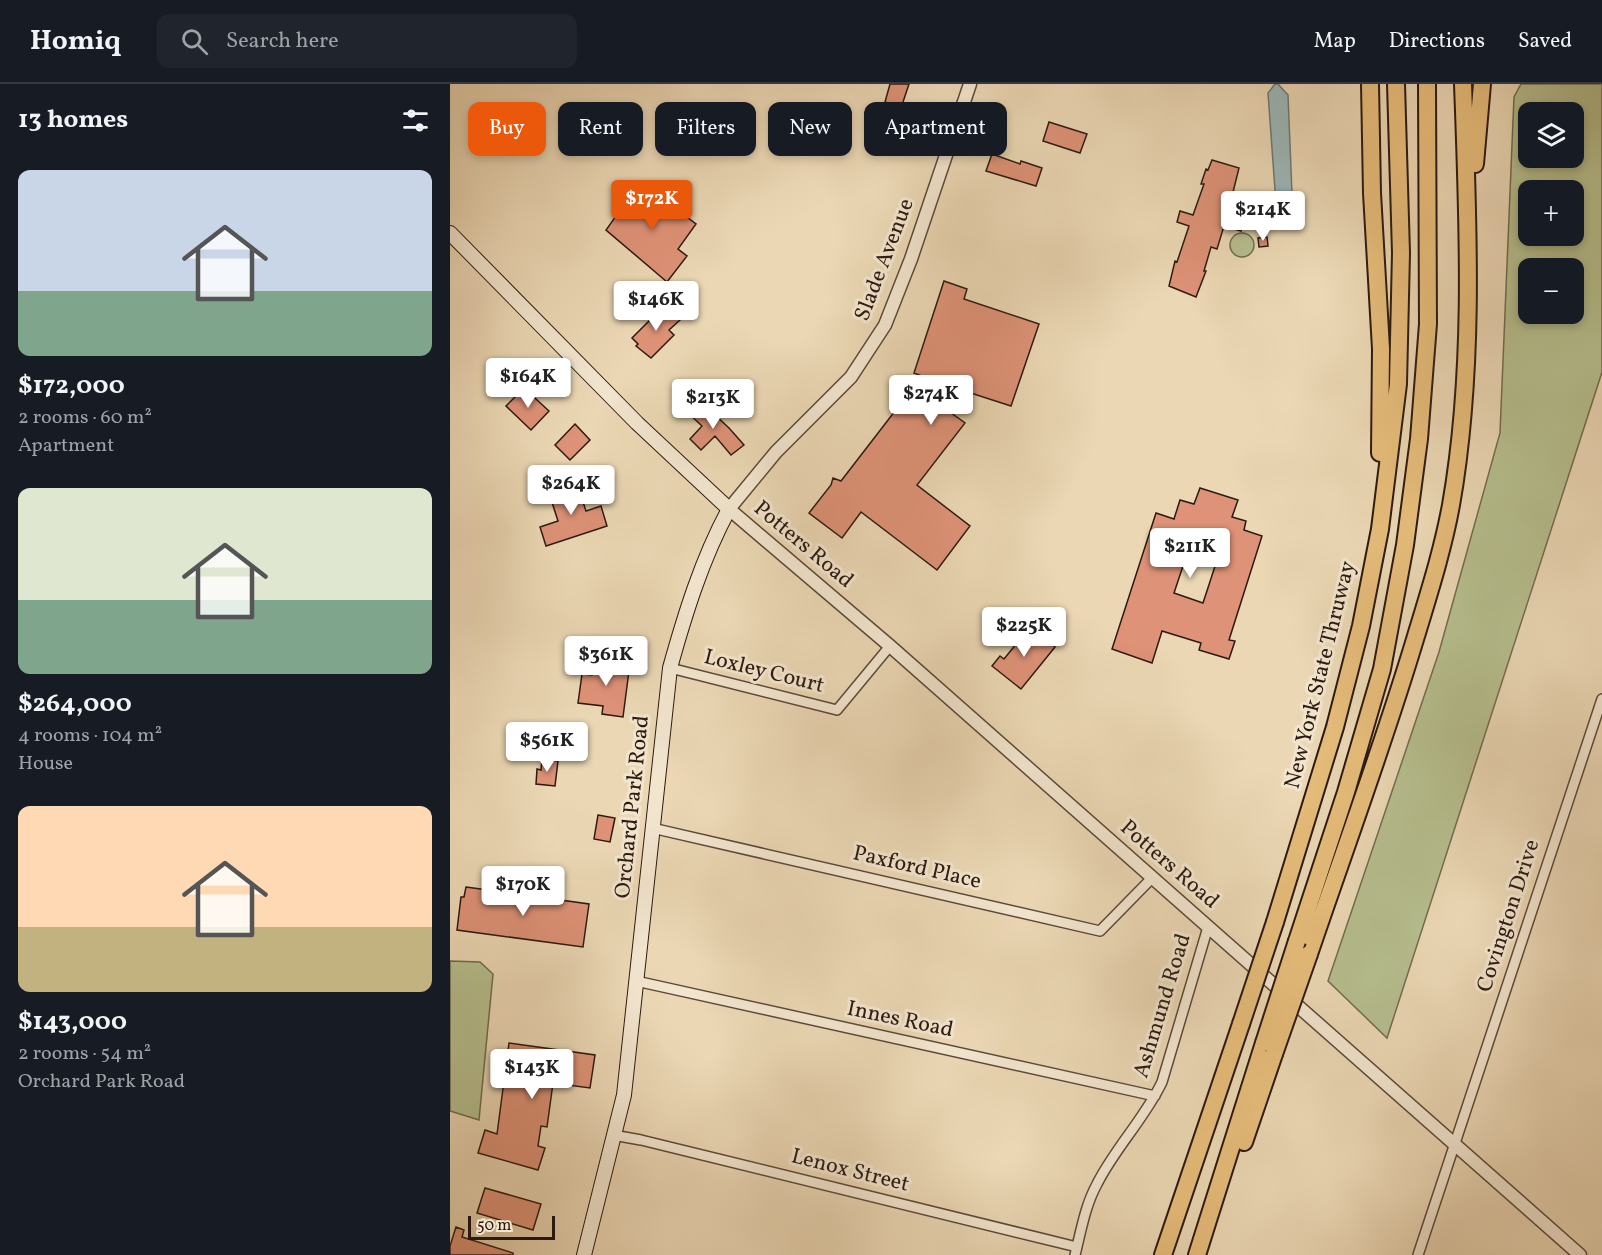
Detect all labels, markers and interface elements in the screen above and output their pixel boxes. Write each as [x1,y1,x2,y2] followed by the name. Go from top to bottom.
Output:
[157,14,577,68] search box
[30,22,121,61] text: Homiq
[178,25,211,58] icon: search
[226,26,339,57] text: Search here
[1314,27,1356,56] text: Map
[1389,27,1485,56] text: Directions
[1518,27,1572,56] text: Saved
[18,102,128,138] text: 13 homes
[468,102,546,156] chip: Buy
[558,102,643,156] chip: Rent
[655,102,756,156] chip: Filters
[768,102,852,156] chip: New
[864,102,1007,156] chip: Apartment
[1518,102,1584,324] map controls
[1518,102,1584,168] button: layers
[399,104,432,137] icon: filters
[610,180,694,231] pin: $172K
[1518,180,1584,246] button: +
[625,185,679,213] text: $172K
[1221,191,1305,242] pin: $214K
[847,194,923,326] street label: Slade Avenue
[1235,196,1291,224] text: $214K
[171,209,279,317] icon: home
[1518,258,1584,324] button: −
[614,281,698,332] pin: $146K
[628,286,684,314] text: $146K
[486,358,570,409] pin: $164K
[500,363,556,391] text: $164K
[18,368,125,404] text: $172,000
[889,375,973,426] pin: $274K
[671,379,755,430] pin: $213K
[903,380,959,408] text: $274K
[686,384,740,412] text: $213K
[18,404,152,432] text: 2 rooms · 60 m²
[18,432,114,460] text: Apartment
[529,465,613,516] pin: $264K
[542,470,600,498] text: $264K
[746,494,860,596] street label: Potters Road
[171,527,279,635] icon: home
[1148,528,1232,579] pin: $211K
[1164,533,1216,561] text: $211K
[1278,558,1364,792] street label: New York State Thruway
[982,607,1066,658] pin: $225K
[996,612,1052,640] text: $225K
[564,636,648,687] pin: $361K
[579,641,633,669] text: $361K
[701,642,828,702] street label: Loxley Court
[18,686,132,722] text: $264,000
[608,714,658,900] street label: Orchard Park Road
[18,722,162,750] text: 4 rooms · 104 m²
[505,722,589,773] pin: $561K
[520,727,574,755] text: $561K
[18,750,73,778] text: House
[1113,813,1225,917] street label: Potters Road
[1470,836,1548,996] street label: Covington Drive
[850,838,984,898] street label: Paxford Place
[171,845,279,953] icon: home
[481,866,565,917] pin: $170K
[496,871,550,899] text: $170K
[1126,930,1200,1082] street label: Ashmund Road
[844,994,956,1046] street label: Innes Road
[18,1004,127,1040] text: $143,000
[18,1040,151,1068] text: 2 rooms · 54 m²
[490,1049,574,1100] pin: $143K
[504,1054,560,1082] text: $143K
[18,1068,185,1096] text: Orchard Park Road
[788,1141,913,1201] street label: Lenox Street
[468,1213,555,1240] scale bar
[477,1215,511,1237] text: 50 m

